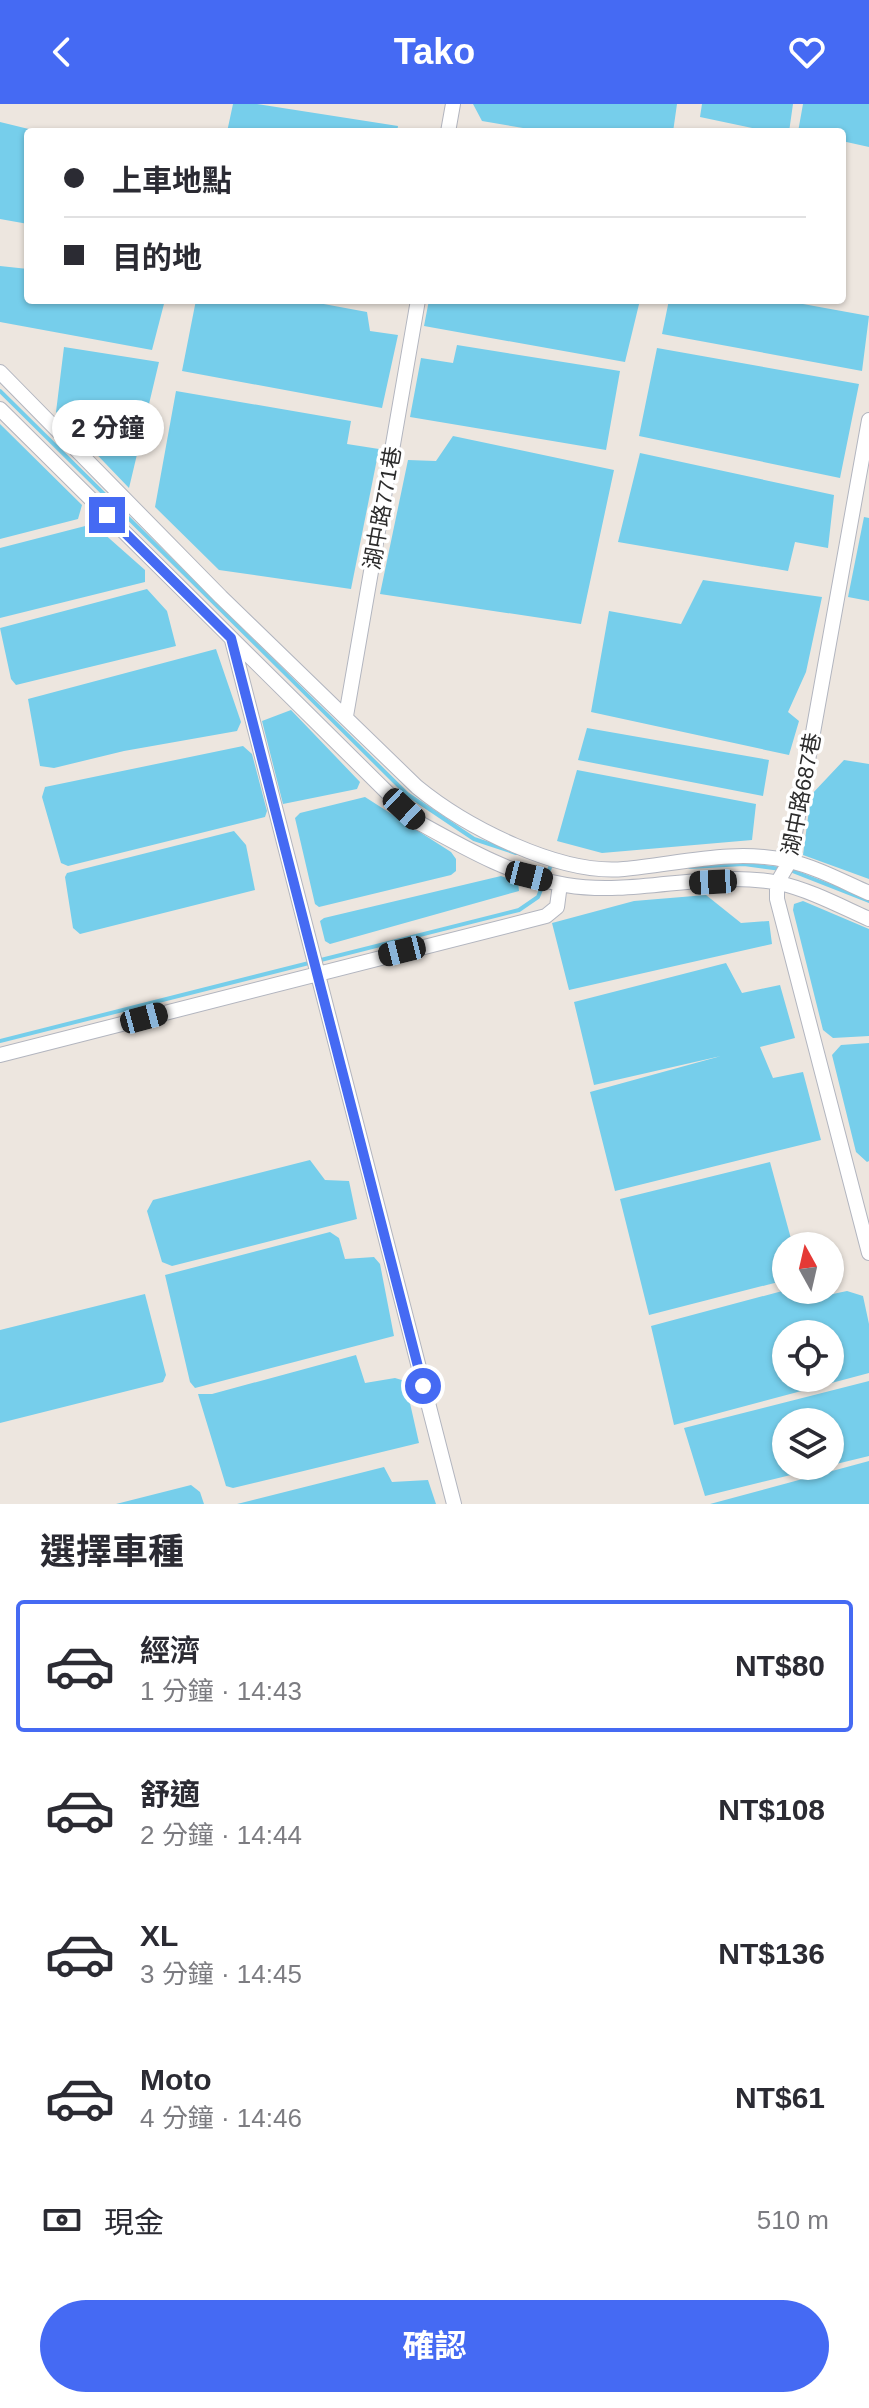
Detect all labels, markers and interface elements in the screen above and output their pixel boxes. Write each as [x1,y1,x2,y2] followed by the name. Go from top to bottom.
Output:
[40,30,84,74] icon: back
[785,30,829,74] icon: heart
[394,31,475,72] text: Tako
[112,164,232,197] text: 上車地點
[112,241,202,274] text: 目的地
[51,399,163,455] callout: 2 分鐘
[71,413,145,443] text: 2 分鐘
[359,445,406,572] street label: 湖中路771巷
[89,497,125,533] route end
[777,730,826,858] street label: 湖中路687巷
[378,784,430,834] car
[503,859,555,893] car
[688,869,738,895] car
[376,934,428,968] car
[118,1000,170,1036] car
[772,1232,844,1304] north arrow
[772,1232,844,1480] map controls
[772,1320,844,1392] button: locate
[405,1368,441,1404] route start
[772,1408,844,1480] button: layers
[40,1531,184,1572] text: 選擇車種
[44,1630,116,1702] icon: car
[140,1634,200,1667] text: 經濟
[735,1649,825,1682] text: NT$80
[140,1676,302,1706] text: 1 分鐘 · 14:43
[44,1774,116,1846] icon: car
[140,1778,200,1811] text: 舒適
[718,1793,825,1826] text: NT$108
[140,1820,302,1850] text: 2 分鐘 · 14:44
[44,1918,116,1990] icon: car
[140,1919,178,1952] text: XL
[718,1937,825,1970] text: NT$136
[140,1959,302,1989] text: 3 分鐘 · 14:45
[44,2062,116,2134] icon: car
[140,2063,212,2096] text: Moto
[735,2081,825,2114] text: NT$61
[140,2103,302,2133] text: 4 分鐘 · 14:46
[40,2198,84,2242] icon: cash
[757,2205,829,2235] text: 510 m
[104,2206,164,2239] text: 現金
[40,2300,829,2392] button: 確認

